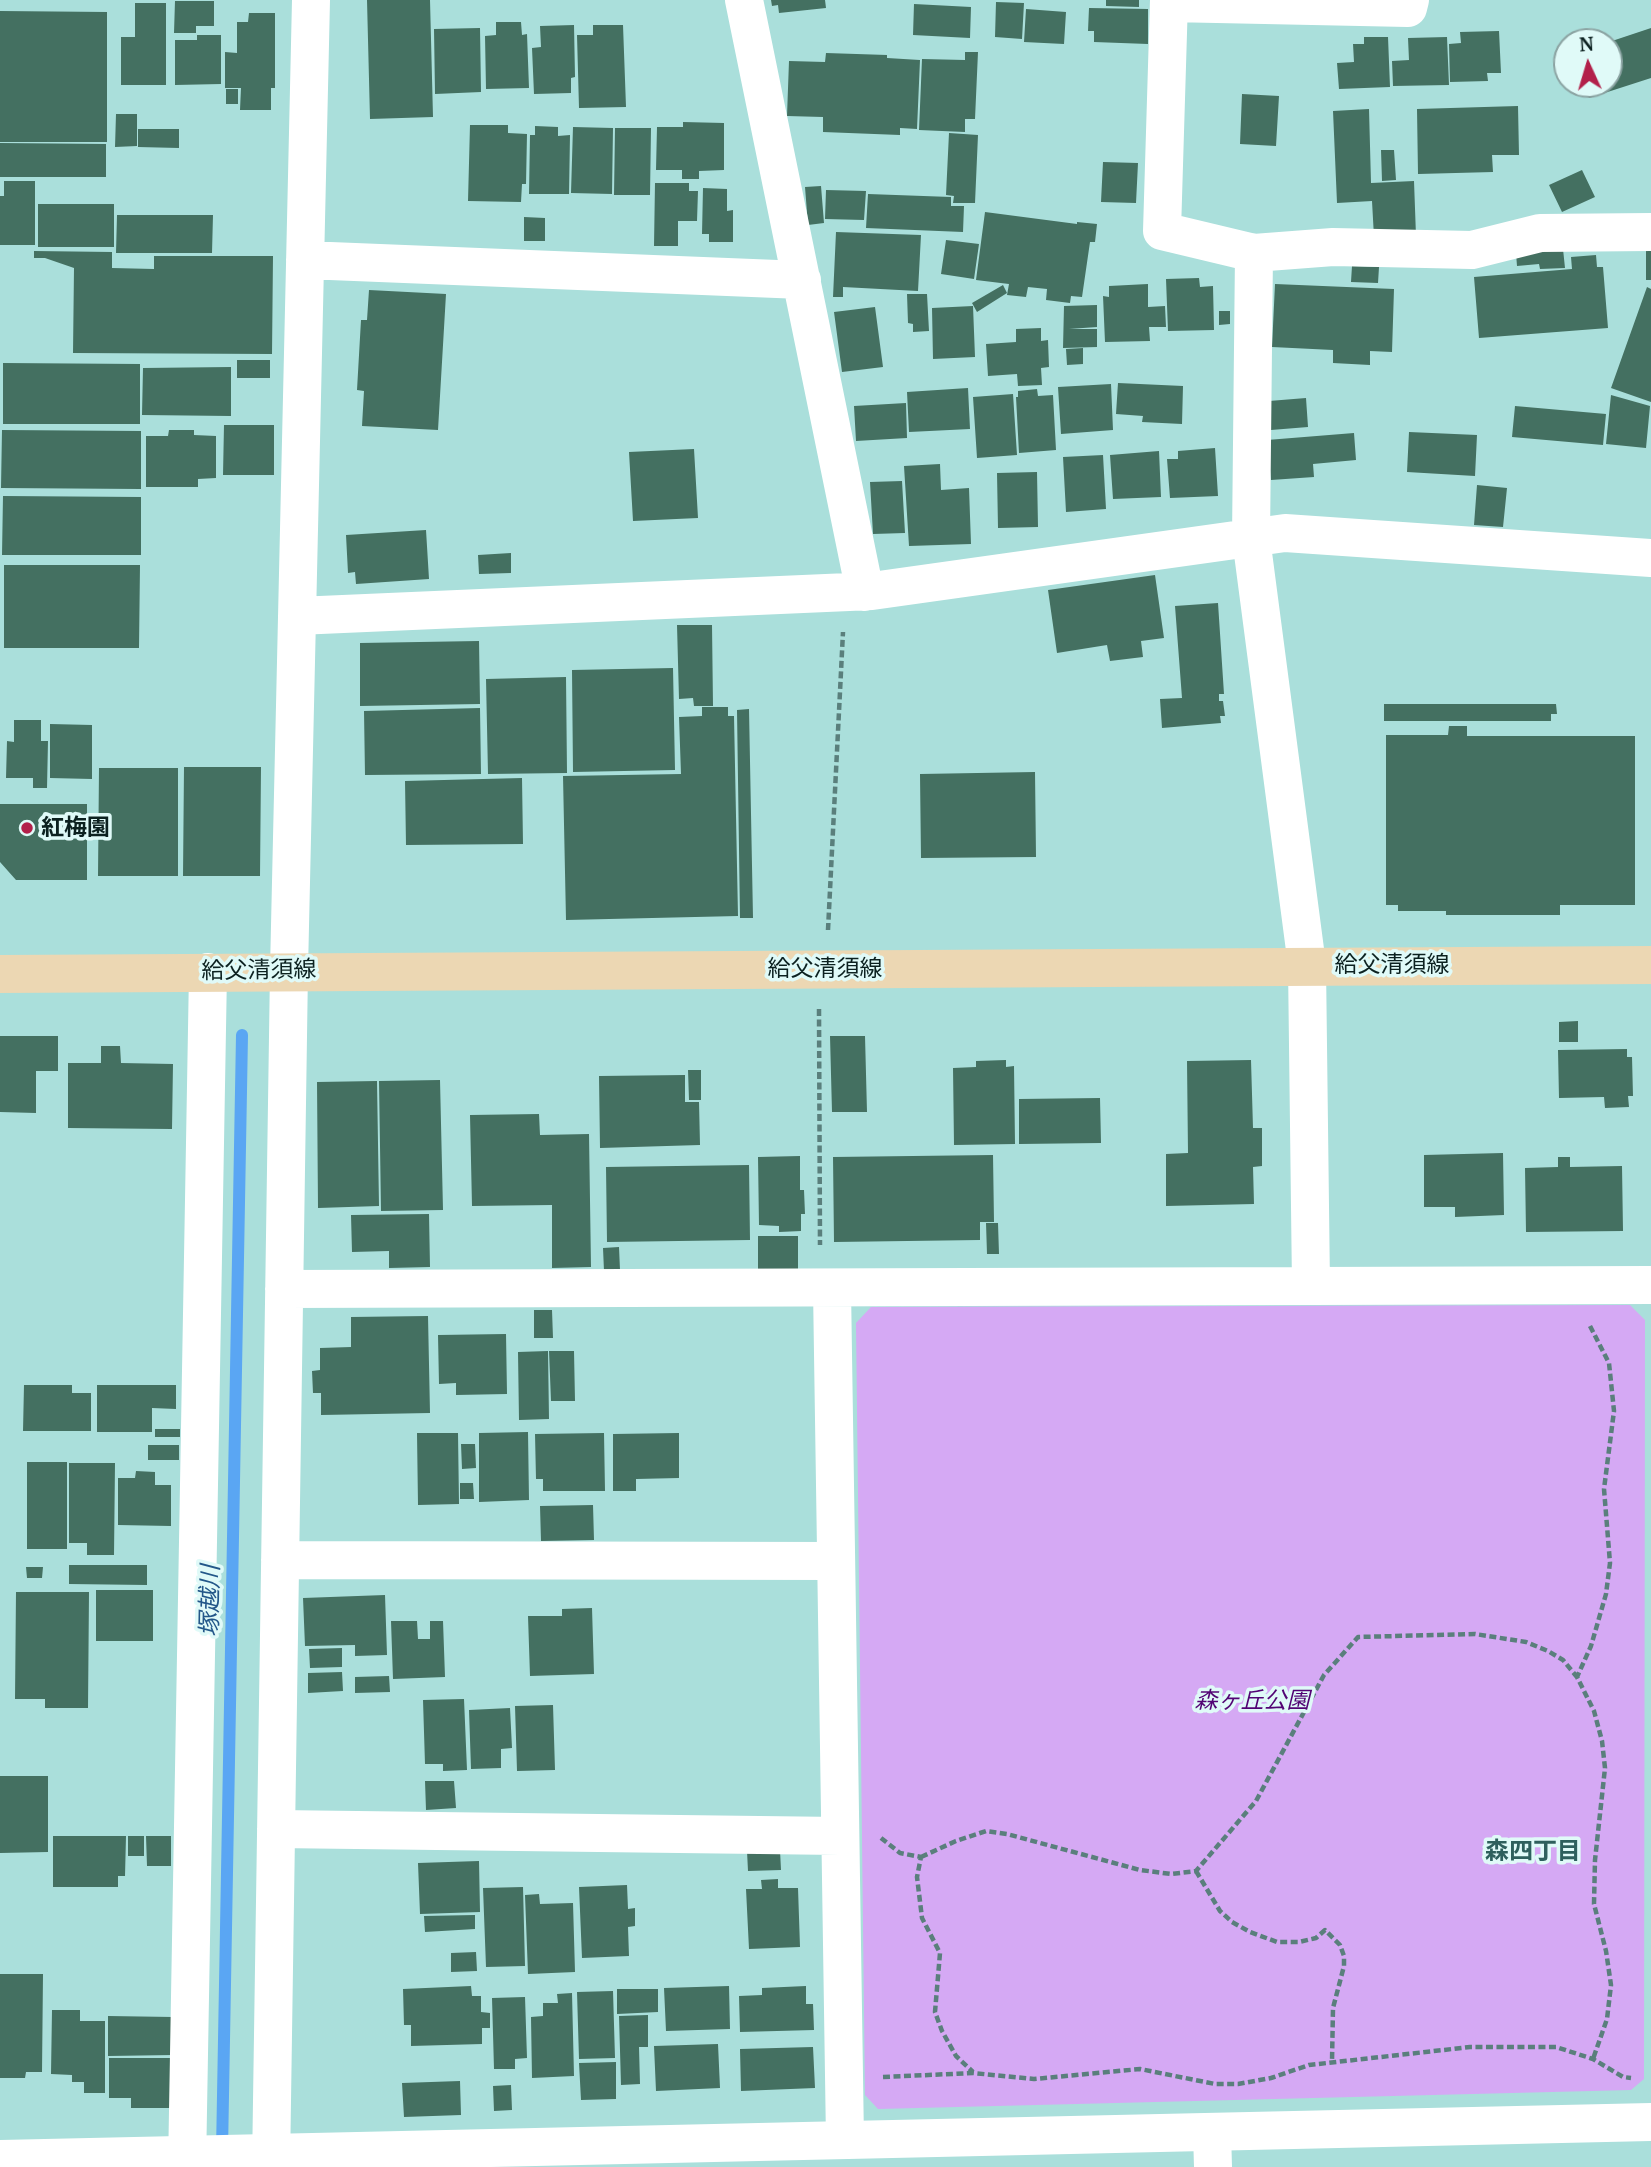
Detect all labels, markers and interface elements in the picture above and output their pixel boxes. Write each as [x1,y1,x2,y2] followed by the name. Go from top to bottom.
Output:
[1553,28,1623,98] north arrow
[1579,31,1595,57] text: N
[41,814,110,842] place label: 紅梅園
[19,820,35,836] marker: 紅梅園
[1335,951,1449,979] street label: 給父清須線
[768,955,882,983] street label: 給父清須線
[201,956,317,986] street label: 給父清須線
[196,1565,226,1637] water label: 塚越川
[1195,1687,1309,1715] park label: 森ヶ丘公園
[1485,1838,1581,1866] district label: 森四丁目

